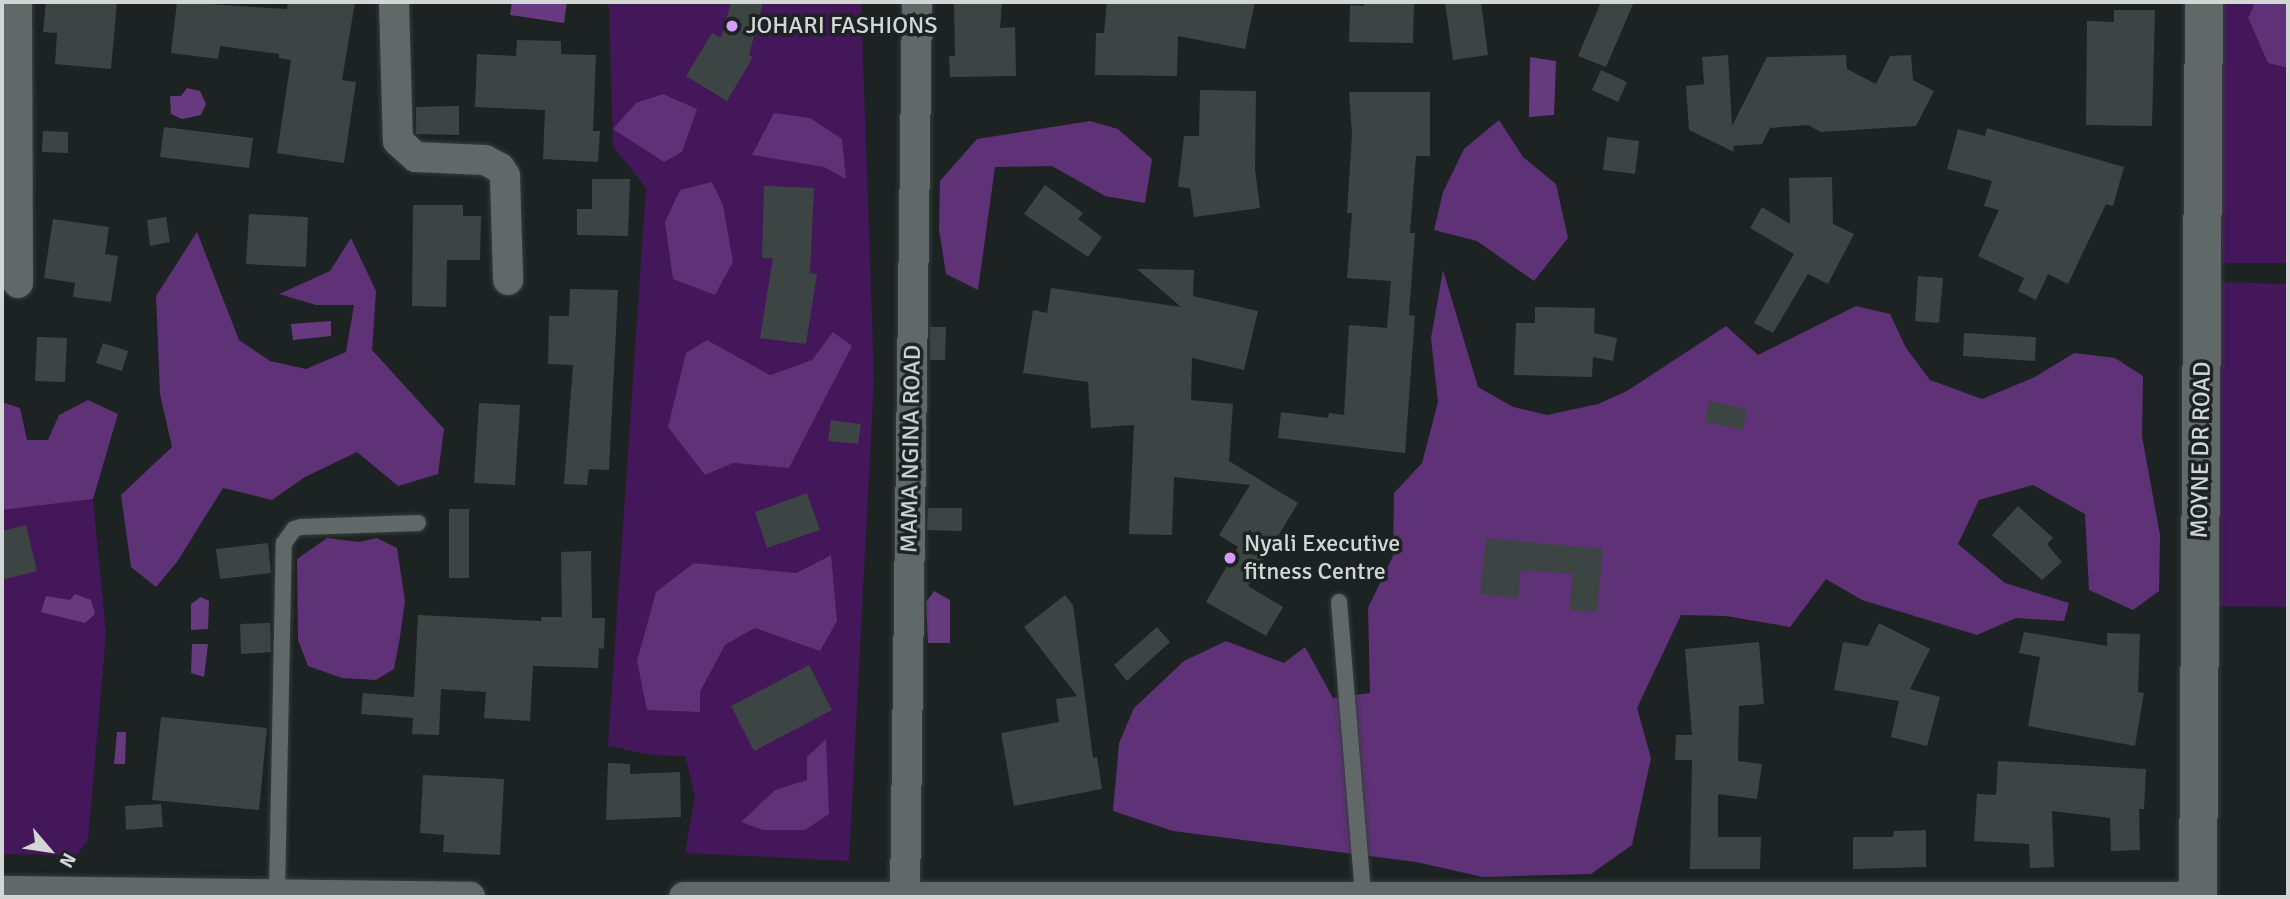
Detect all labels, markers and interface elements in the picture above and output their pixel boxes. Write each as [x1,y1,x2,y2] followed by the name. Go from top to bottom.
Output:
[746,12,938,40] place label: JOHARI FASHIONS
[724,18,740,34] marker: JOHARI FASHIONS
[895,345,927,553] street label: MAMA NGINA ROAD
[2185,361,2217,539] street label: MOYNE DR ROAD
[1244,530,1400,586] place label: Nyali Executive fitness Centre
[1222,550,1238,566] marker: Nyali Executive fitness Centre
[14,815,84,885] north arrow
[54,849,81,872] text: N

